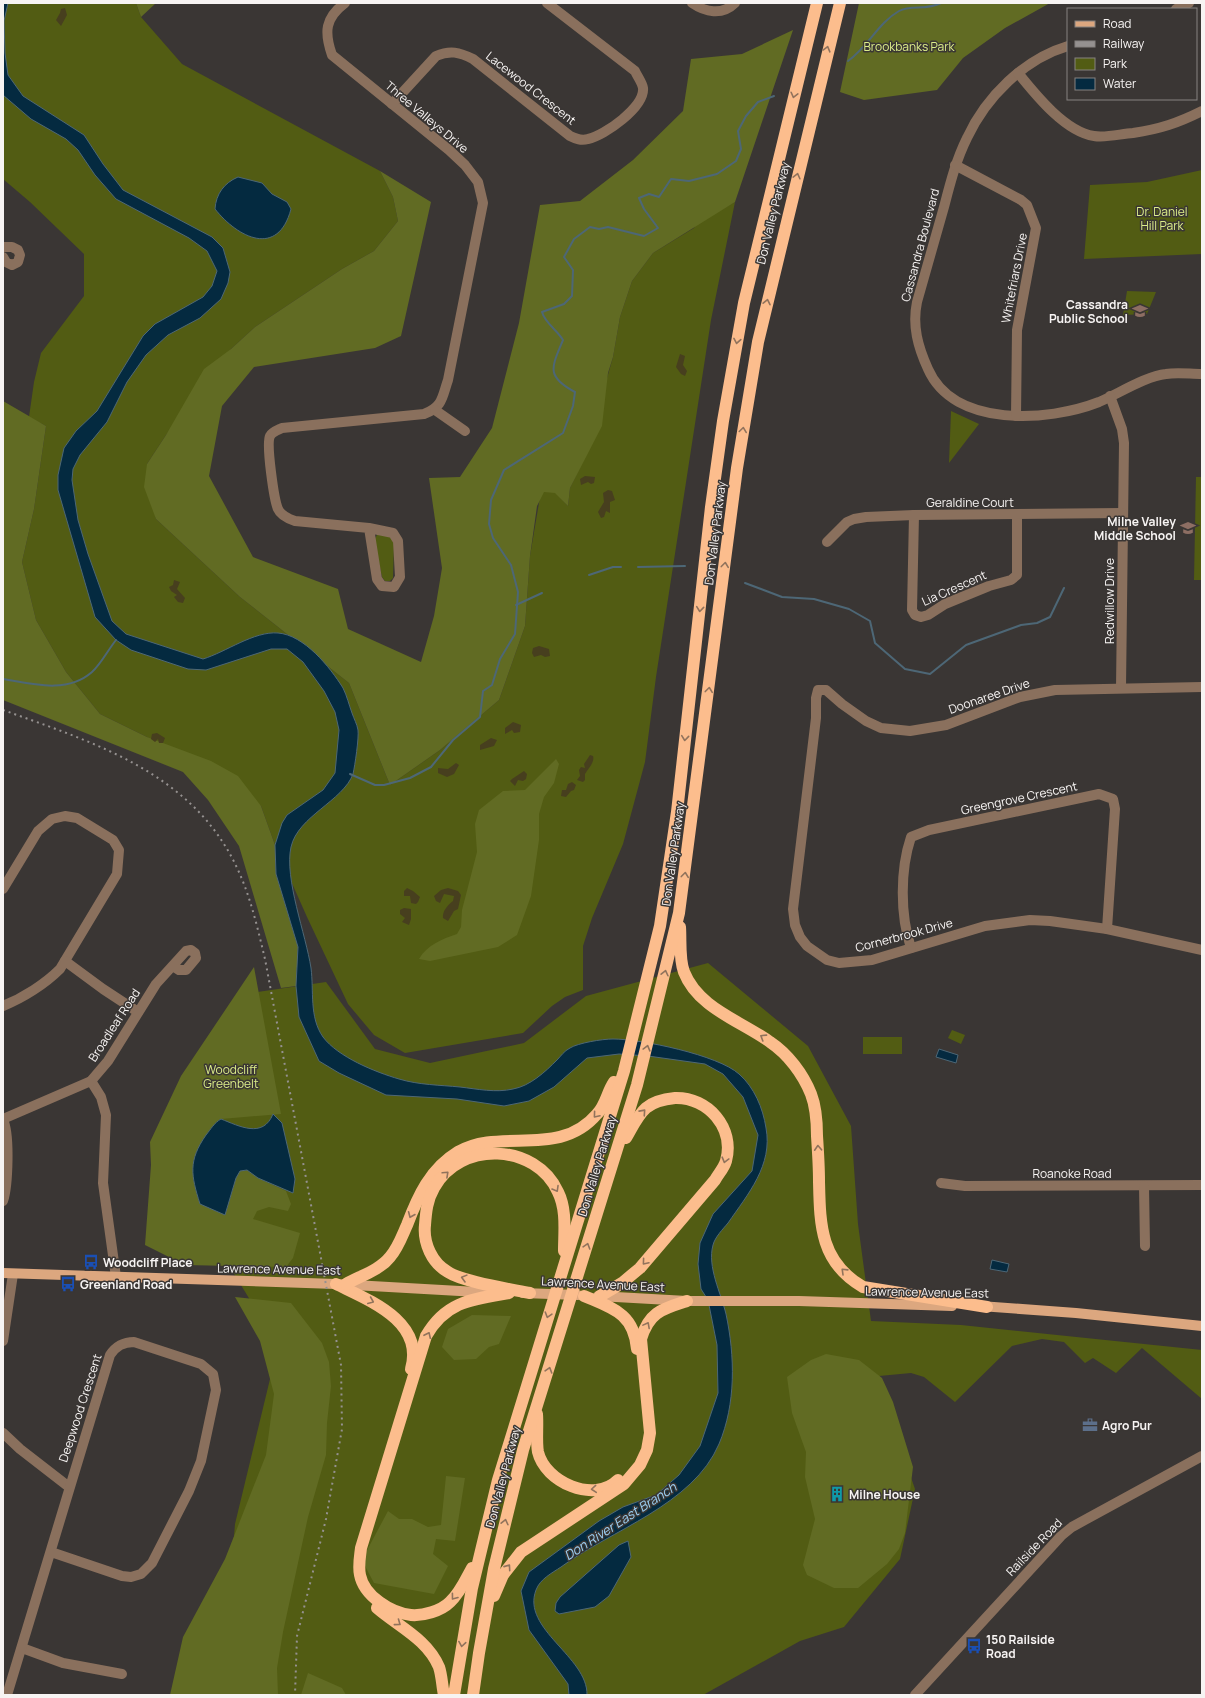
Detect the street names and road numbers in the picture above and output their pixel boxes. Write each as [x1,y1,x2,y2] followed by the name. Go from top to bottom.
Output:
[482,47,580,129] street label: Lacewood Crescent
[382,77,472,157] street label: Three Valleys Drive
[752,160,794,266] street label: Don Valley Parkway
[897,186,943,304] street label: Cassandra Boulevard
[997,231,1031,325] street label: Whitefriars Drive
[700,479,730,586] street label: Don Valley Parkway
[926,494,1014,511] street label: Geraldine Court
[1101,558,1118,644] street label: Redwillow Drive
[919,566,989,610] street label: Lia Crescent
[946,674,1032,718] street label: Doonaree Drive
[959,777,1079,819] street label: Greengrove Crescent
[657,800,689,907] street label: Don Valley Parkway
[853,914,955,956] street label: Cornerbrook Drive
[84,985,144,1065] street label: Broadleaf Road
[574,1113,621,1219] street label: Don Valley Parkway
[1032,1165,1112,1182] street label: Roanoke Road
[217,1259,341,1279] street label: Lawrence Avenue East
[541,1272,665,1296] street label: Lawrence Avenue East
[865,1282,989,1302] street label: Lawrence Avenue East
[54,1352,106,1464] street label: Deepwood Crescent
[481,1424,525,1530] street label: Don Valley Parkway
[1002,1515,1066,1579] street label: Railside Road

